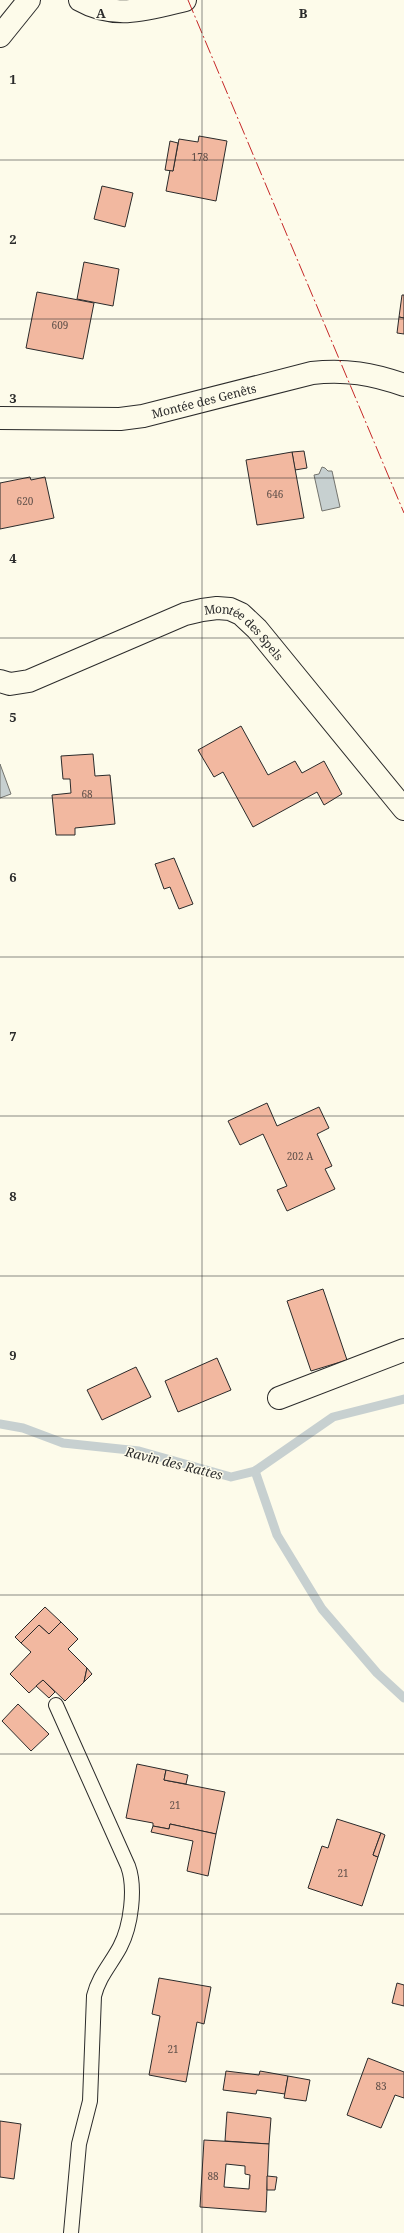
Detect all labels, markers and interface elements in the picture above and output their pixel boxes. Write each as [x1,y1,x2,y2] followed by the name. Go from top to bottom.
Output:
[96,4,106,22] text: A
[299,4,308,22] text: B
[9,70,17,88] text: 1
[192,150,209,164] house number: 178
[9,230,17,248] text: 2
[52,318,68,332] house number: 609
[150,379,258,422] street label: Montée des Genêts
[9,389,17,407] text: 3
[267,487,284,501] house number: 646
[17,494,34,508] house number: 620
[9,549,17,567] text: 4
[203,599,288,664] street label: Montée des Spels
[9,708,17,726] text: 5
[81,787,93,801] house number: 68
[9,868,17,886] text: 6
[9,1027,17,1045] text: 7
[287,1149,314,1163] house number: 202 A
[9,1187,17,1205] text: 8
[9,1346,17,1364] text: 9
[122,1442,225,1484] water label: Ravin des Rattes
[169,1798,181,1812] house number: 21
[337,1866,349,1880] house number: 21
[167,2042,179,2056] house number: 21
[375,2079,387,2093] house number: 83
[207,2169,219,2183] house number: 88

